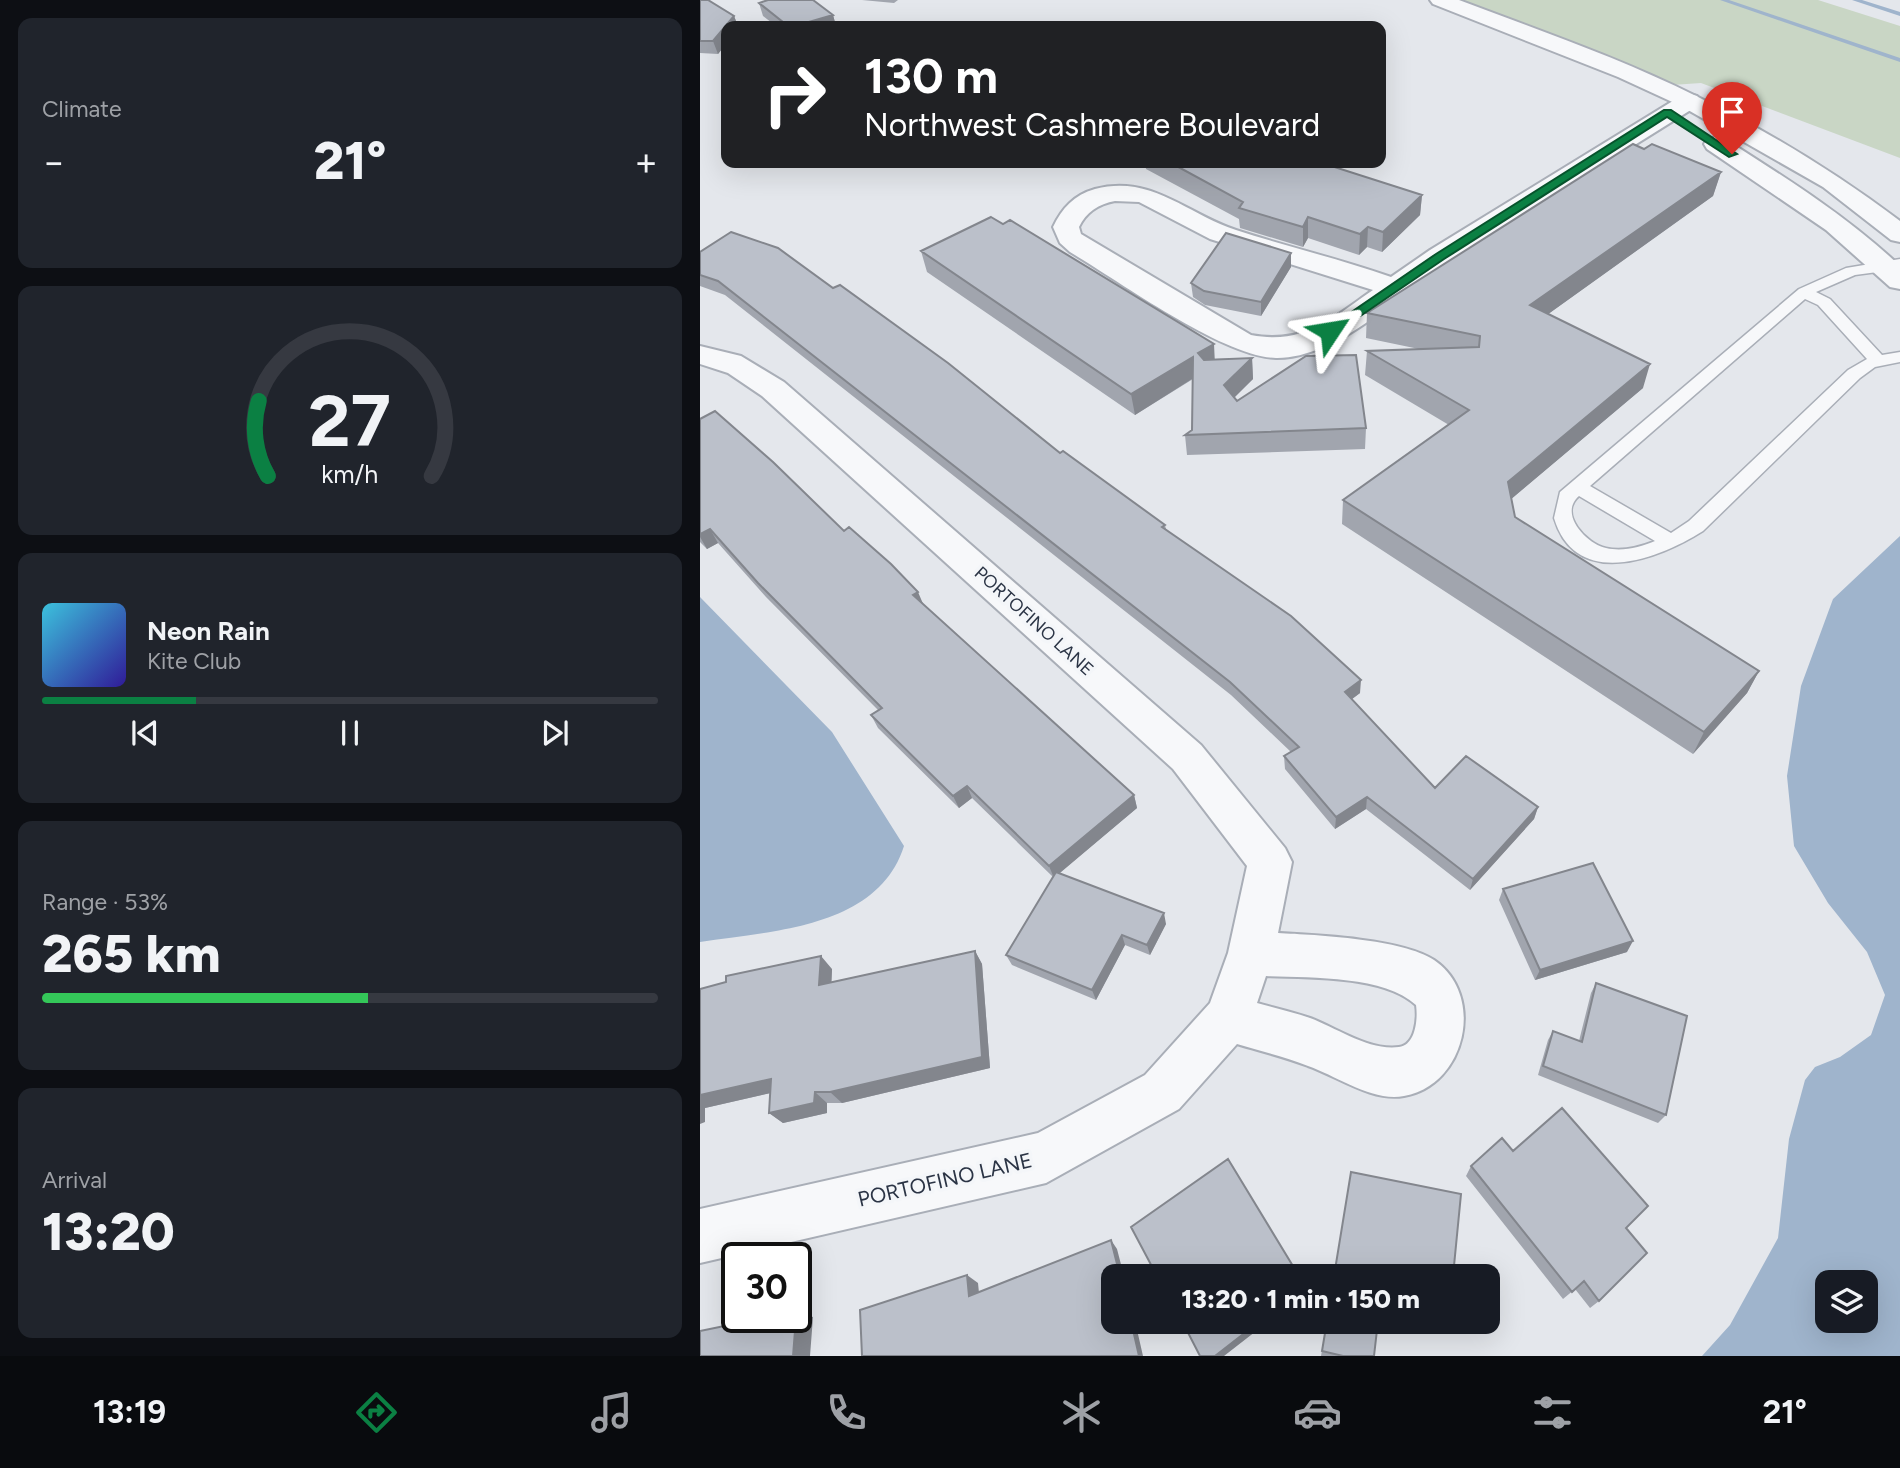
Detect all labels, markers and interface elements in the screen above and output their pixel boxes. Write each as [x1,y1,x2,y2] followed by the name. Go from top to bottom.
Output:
[864,46,998,105] text: 130 m
[749,49,840,140] icon: right
[1702,82,1762,154] pin
[1713,93,1751,131] icon: arrive
[42,95,121,123] text: Climate
[864,106,1320,144] text: Northwest Cashmere Boulevard
[314,130,386,192] text: 21°
[42,139,66,185] text: −
[634,139,658,185] text: +
[1293,294,1367,368] position arrow
[309,378,391,465] text: 27
[321,459,379,489] text: km/h
[970,562,1098,680] street label: PORTOFINO LANE
[147,615,270,647] text: Neon Rain
[147,647,241,675] text: Kite Club
[126,714,164,752] icon: previous
[331,714,369,752] icon: pause
[536,714,574,752] icon: next
[42,888,168,916] text: Range · 53%
[42,923,221,985] text: 265 km
[855,1147,1034,1212] street label: PORTOFINO LANE
[42,1166,107,1194] text: Arrival
[42,1201,175,1263] text: 13:20
[721,1242,812,1333] speed limit sign: 30
[1815,1270,1878,1333] map controls
[1815,1270,1878,1333] button: layers
[1181,1283,1420,1315] text: 13:20 · 1 min · 150 m
[352,1388,401,1437] icon: directions
[587,1388,636,1437] icon: music
[822,1388,871,1437] icon: phone
[1057,1388,1106,1437] icon: climate
[1293,1388,1342,1437] icon: car
[1528,1388,1577,1437] icon: filters
[93,1393,166,1431] text: 13:19
[1763,1393,1807,1431] text: 21°

